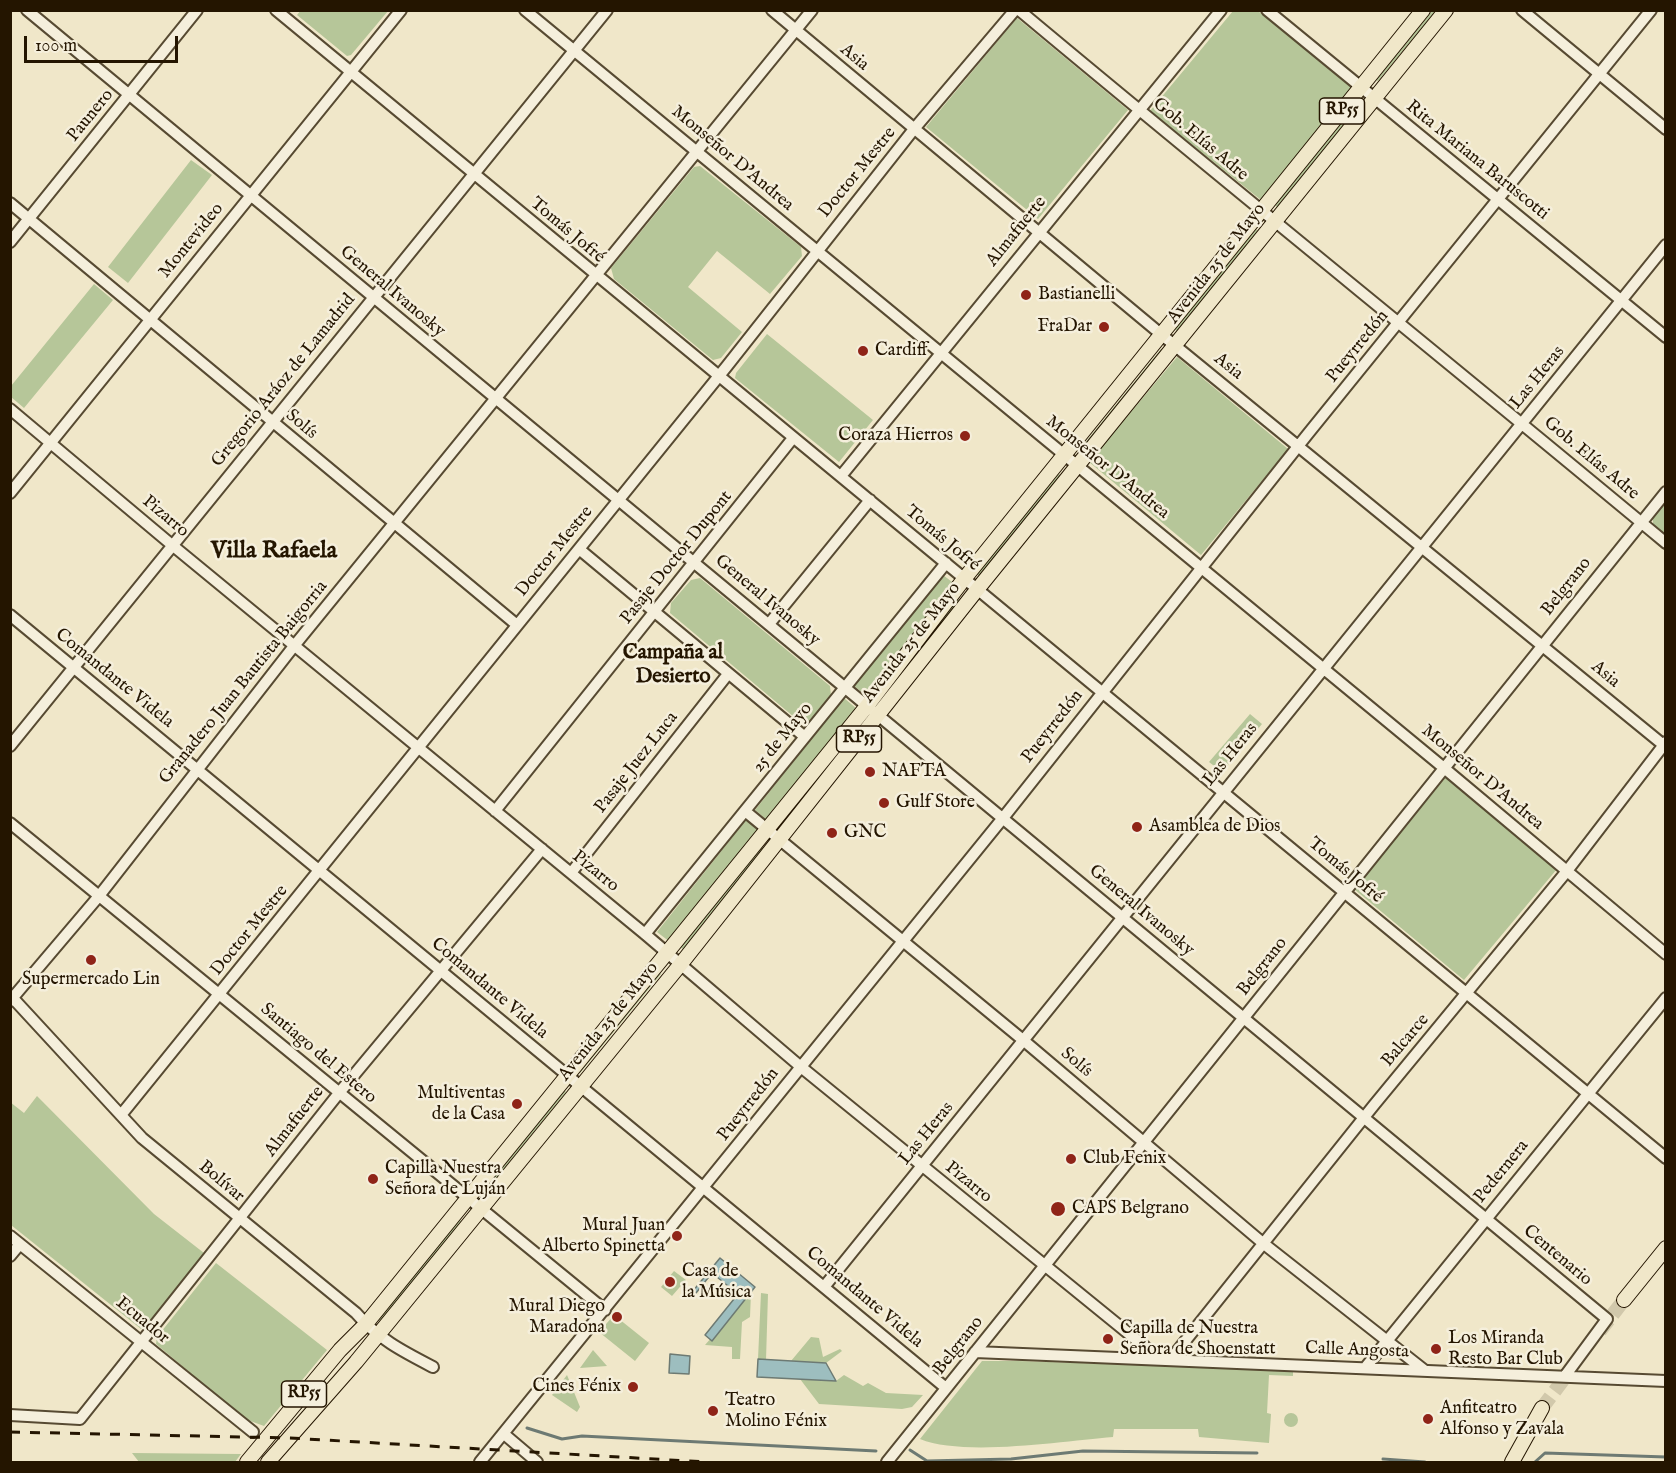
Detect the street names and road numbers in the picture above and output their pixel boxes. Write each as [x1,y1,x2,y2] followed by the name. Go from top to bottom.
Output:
[835,40,873,76] street label: Asia
[63,85,119,147] street label: Paunero
[1148,94,1252,186] street label: Gob. Elías Adre
[1401,97,1553,225] street label: Rita Mariana Baruscotti
[1320,98,1364,124] road number: RP55
[666,102,798,216] street label: Monseñor D'Andrea
[815,123,901,223] street label: Doctor Mestre
[525,193,609,269] street label: Tomás Jofré
[982,193,1052,271] street label: Almafuerte
[155,199,229,283] street label: Montevideo
[1163,199,1271,329] street label: Avenida 25 de Mayo
[335,242,449,342] street label: General Ivanosky
[207,290,361,472] street label: Gregorio Aráoz de Lamadrid
[1322,306,1394,388] street label: Pueyrredón
[1506,342,1570,414] street label: Las Heras
[1209,349,1247,385] street label: Asia
[281,405,321,445] street label: Solís
[1041,411,1173,525] street label: Monseñor D'Andrea
[1539,413,1643,505] street label: Gob. Elías Adre
[616,487,738,629] street label: Pasaje Doctor Dupont
[137,491,193,543] street label: Pizarro
[900,501,984,577] street label: Tomás Jofré
[512,502,598,602] street label: Doctor Mestre
[710,551,824,651] street label: General Ivanosky
[1537,553,1597,621] street label: Belgrano
[155,577,333,789] street label: Granadero Juan Bautista Baigorria
[858,578,966,708] street label: Avenida 25 de Mayo
[50,625,178,733] street label: Comandante Videla
[1586,657,1624,693] street label: Asia
[1018,686,1088,768] street label: Pueyrredón
[748,699,818,777] street label: 25 de Mayo
[591,708,683,818] street label: Pasaje Juez Luca
[1199,719,1263,791] street label: Las Heras
[1416,721,1548,835] street label: Monseñor D'Andrea
[836,726,882,752] road number: RP55
[1303,833,1387,909] street label: Tomás Jofré
[567,847,623,897] street label: Pizarro
[1084,861,1198,961] street label: General Ivanosky
[207,881,293,981] street label: Doctor Mestre
[1233,933,1293,1001] street label: Belgrano
[426,934,552,1044] street label: Comandante Videla
[554,958,664,1086] street label: Avenida 25 de Mayo
[256,999,380,1109] street label: Santiago del Estero
[1378,1010,1434,1072] street label: Balcarce
[1056,1043,1096,1083] street label: Solís
[714,1064,784,1146] street label: Pueyrredón
[261,1082,329,1162] street label: Almafuerte
[895,1098,959,1170] street label: Las Heras
[1470,1136,1534,1208] street label: Pedernera
[194,1157,248,1207] street label: Bolívar
[940,1158,996,1208] street label: Pizarro
[1518,1221,1596,1291] street label: Centenario
[801,1243,927,1353] street label: Comandante Videla
[111,1293,173,1349] street label: Ecuador
[929,1312,989,1380] street label: Belgrano
[1305,1338,1409,1364] street label: Calle Angosta
[282,1381,326,1407] road number: RP55

